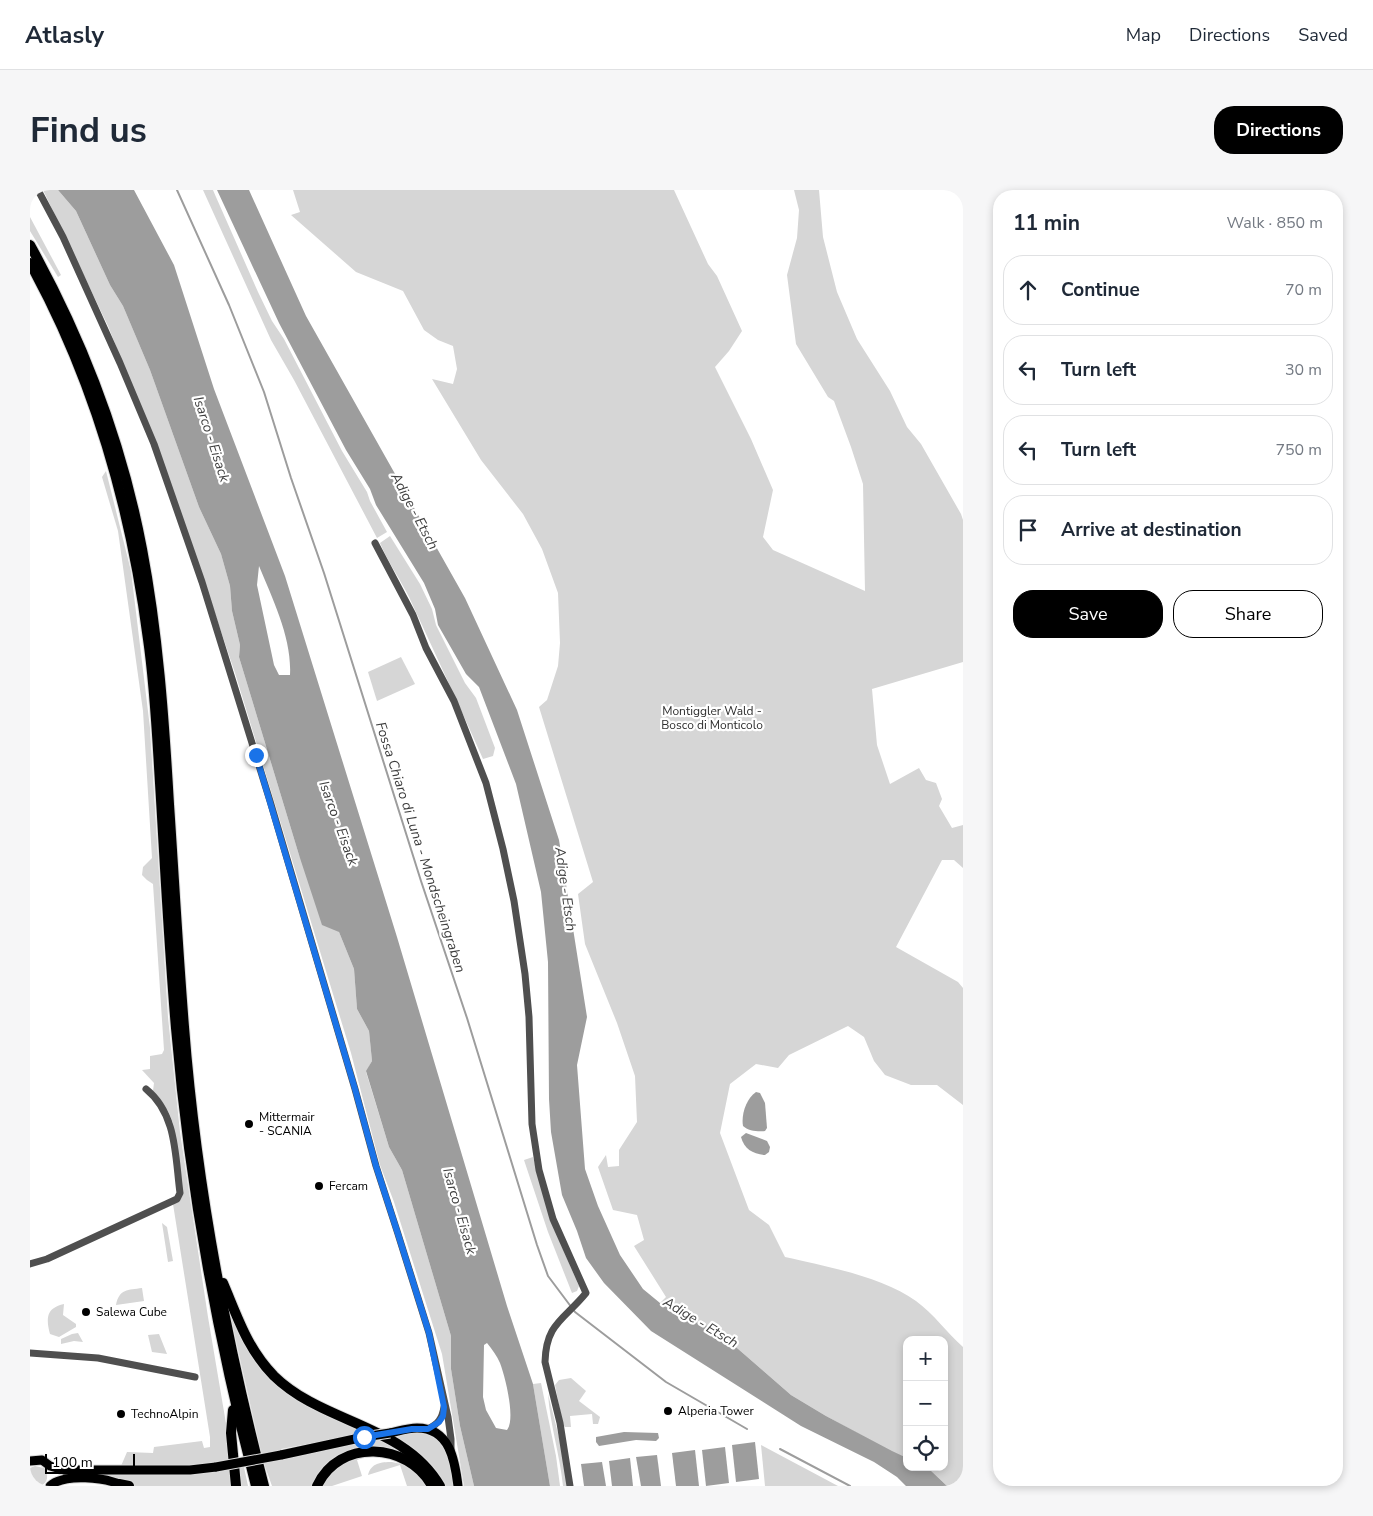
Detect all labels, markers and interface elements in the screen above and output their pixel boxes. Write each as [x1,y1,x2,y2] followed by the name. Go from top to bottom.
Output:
[25,19,104,51] text: Atlasly
[1126,23,1161,47] text: Map
[1189,23,1270,47] text: Directions
[1298,23,1348,47] text: Saved
[1214,106,1343,154] button: Directions
[30,107,147,154] text: Find us
[1013,209,1080,237] text: 11 min
[1227,212,1323,234] text: Walk · 850 m
[1014,276,1042,304] icon: ahead
[1061,277,1140,303] text: Continue
[1285,279,1322,301] text: 70 m
[1014,356,1042,384] icon: left
[1061,357,1136,383] text: Turn left
[1285,359,1322,381] text: 30 m
[189,394,235,485] water label: Isarco - Eisack
[1014,436,1042,464] icon: left
[1061,437,1136,463] text: Turn left
[1275,439,1322,461] text: 750 m
[386,469,443,553] water label: Adige - Etsch
[1014,516,1042,544] icon: arrive
[1061,517,1242,543] text: Arrive at destination
[1013,590,1163,638] button: Save
[1173,590,1323,638] button: Share
[661,703,763,733] park label: Montiggler Wald - Bosco di Monticolo
[371,719,470,975] water label: Fossa Chiaro di Luna - Mondscheingraben
[245,744,268,767] route end
[314,778,363,869] water label: Isarco - Eisack
[550,845,581,932] water label: Adige - Etsch
[259,1109,315,1139] place label: Mittermair - SCANIA
[243,1118,255,1130] marker: Mittermair - SCANIA
[438,1166,481,1257] water label: Isarco - Eisack
[329,1178,368,1194] place label: Fercam
[313,1180,325,1192] marker: Fercam
[659,1292,742,1352] water label: Adige - Etsch
[96,1304,167,1320] place label: Salewa Cube
[80,1306,92,1318] marker: Salewa Cube
[903,1336,948,1471] map controls
[903,1336,948,1381] button: +
[903,1381,948,1426] button: −
[678,1403,754,1419] place label: Alperia Tower
[662,1405,674,1417] marker: Alperia Tower
[131,1406,198,1422] place label: TechnoAlpin
[115,1408,127,1420] marker: TechnoAlpin
[353,1426,376,1449] route start
[903,1426,948,1471] button: locate
[45,1451,135,1474] scale bar
[52,1453,93,1472] text: 100 m

